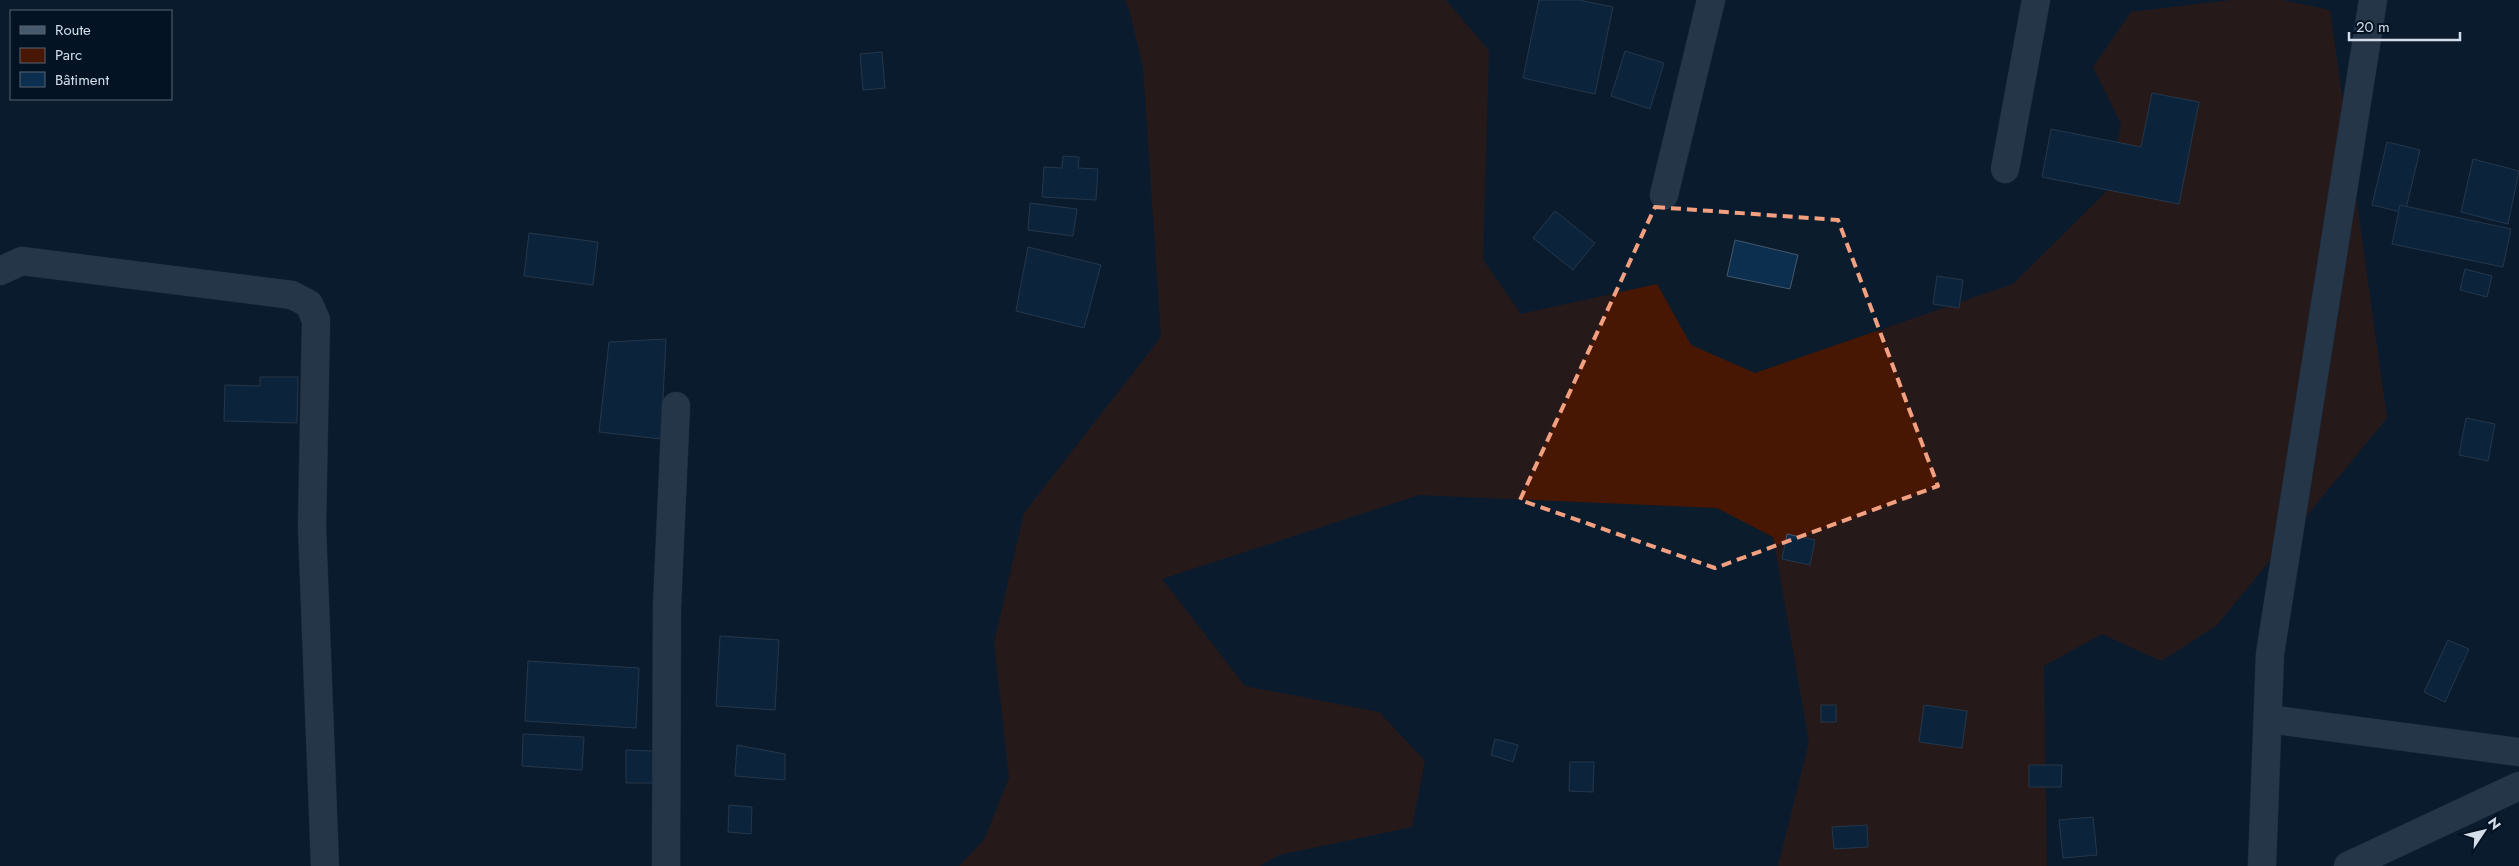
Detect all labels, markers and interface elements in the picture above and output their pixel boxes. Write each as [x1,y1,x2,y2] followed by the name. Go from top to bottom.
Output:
[10,10,172,100] legend
[2349,10,2460,42] scale bar
[2356,16,2390,38] text: 20 m
[55,19,91,41] text: Route
[55,44,82,66] text: Parc
[55,69,109,91] text: Bâtiment
[2459,806,2509,856] north arrow
[2483,813,2506,834] text: N

